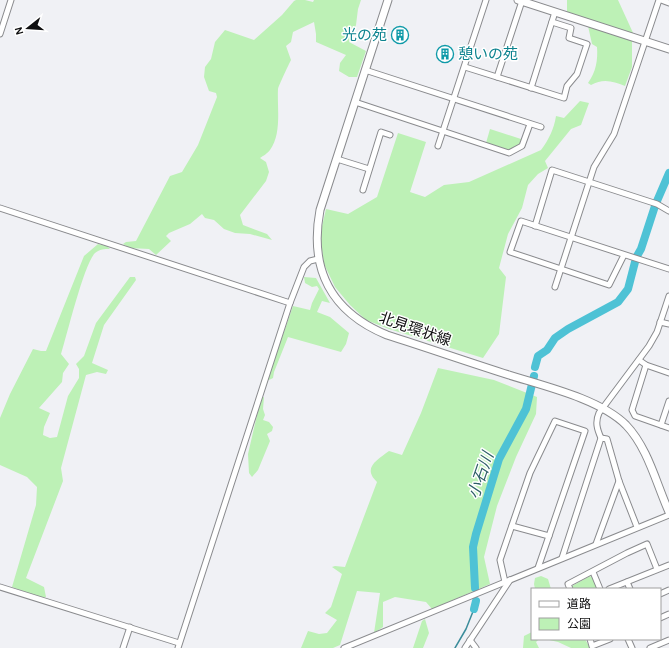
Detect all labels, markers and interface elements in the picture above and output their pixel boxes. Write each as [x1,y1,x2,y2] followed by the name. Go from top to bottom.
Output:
[8,8,48,48] north arrow
[390,25,410,45] building icon: 光の苑
[13,26,25,36] text: N
[342,27,387,43] place label: 光の苑
[435,44,455,64] building icon: 憩いの苑
[458,45,518,62] place label: 憩いの苑
[377,308,453,349] street label: 北見環状線
[465,448,497,501] water label: 小石川
[531,588,661,640] legend
[567,597,591,610] text: 道路
[567,618,591,630] text: 公園

